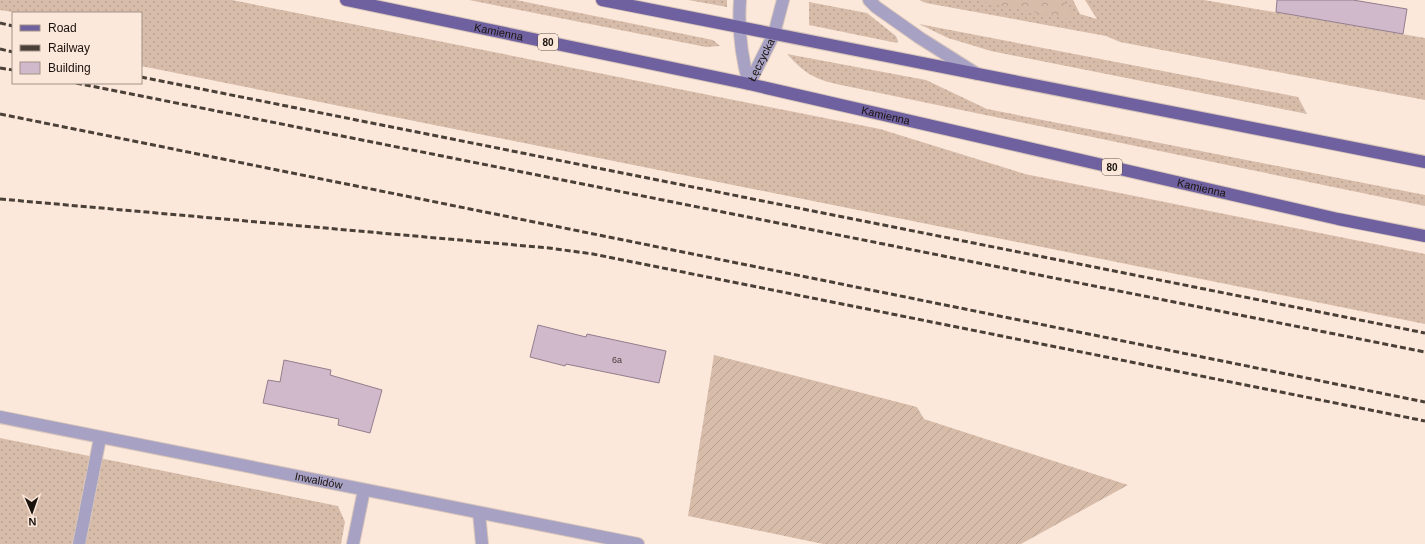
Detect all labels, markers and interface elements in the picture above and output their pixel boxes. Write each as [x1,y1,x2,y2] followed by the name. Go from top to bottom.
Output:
[12,12,142,84] legend
[48,21,77,35] text: Road
[473,21,525,43] street label: Kamienna
[538,34,558,50] road number: 80
[745,36,777,83] street label: Łęczycka
[48,41,90,55] text: Railway
[48,61,91,75] text: Building
[860,104,912,127] street label: Kamienna
[1102,159,1122,175] road number: 80
[1176,176,1228,199] street label: Kamienna
[612,355,622,365] house number: 6a
[294,470,344,491] street label: Inwalidów
[12,492,52,532] north arrow
[28,516,37,528] text: N

